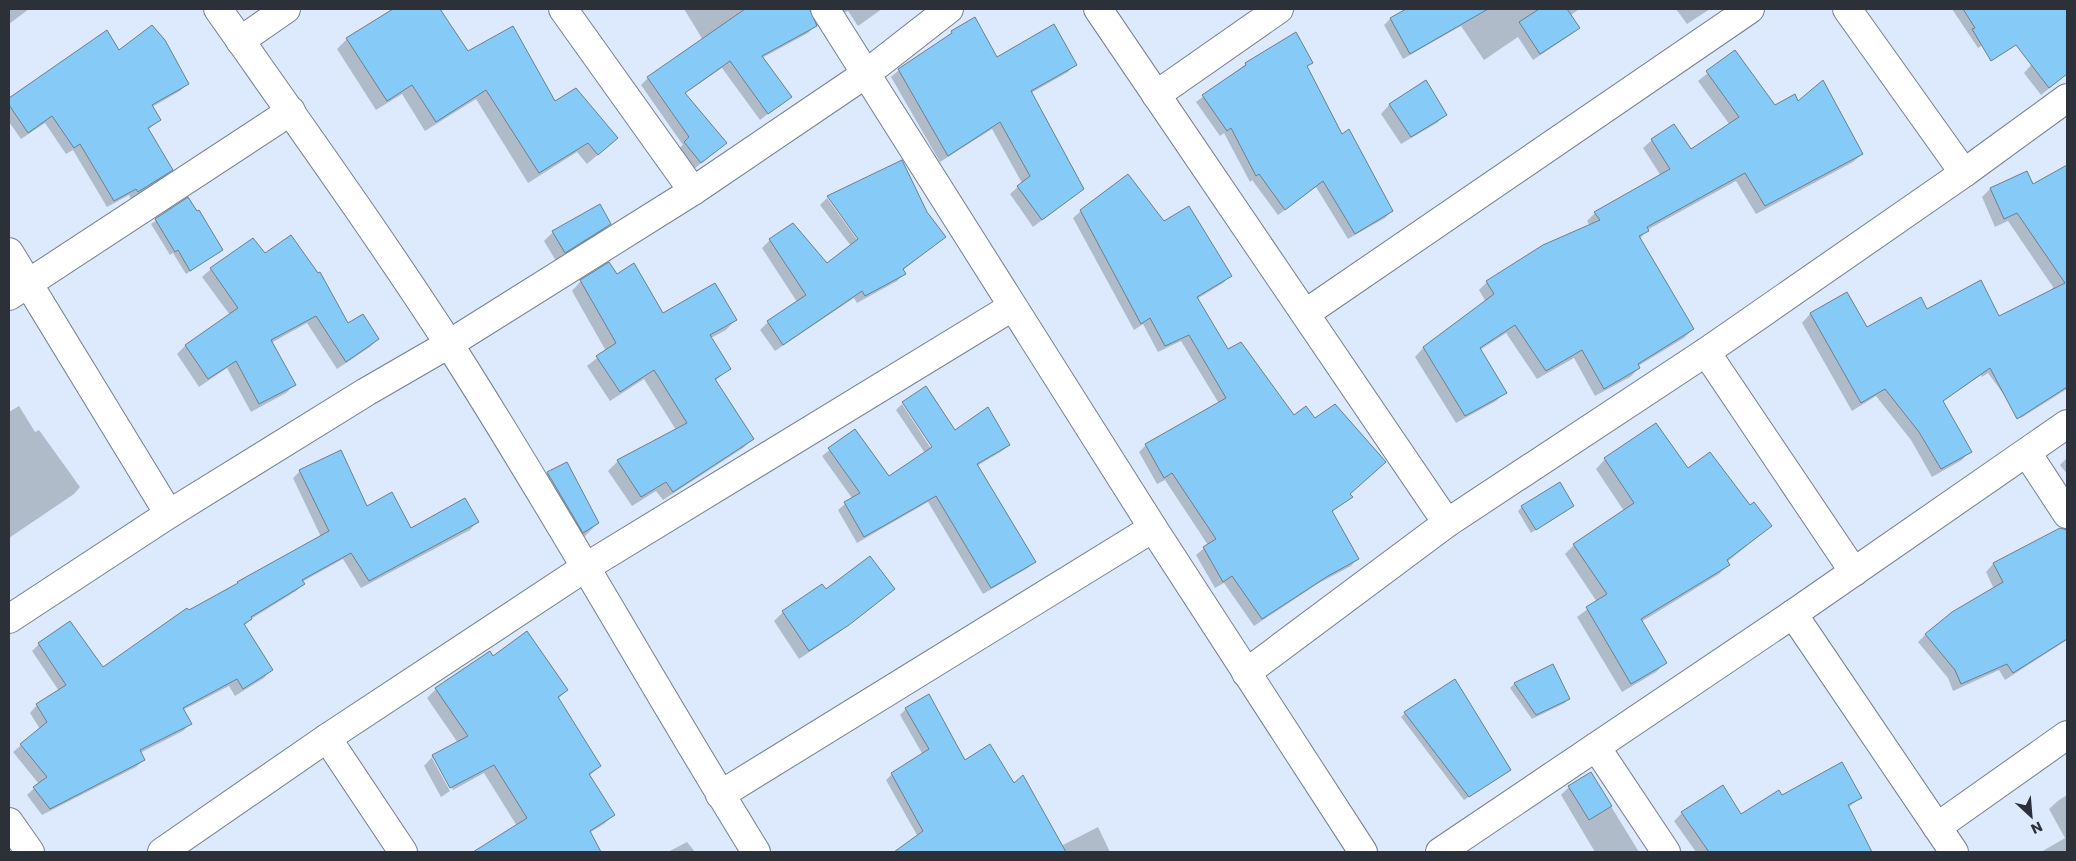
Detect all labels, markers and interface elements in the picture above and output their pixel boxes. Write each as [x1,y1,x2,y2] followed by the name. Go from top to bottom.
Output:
[2006,791,2056,841] north arrow
[2028,816,2046,839] text: N

